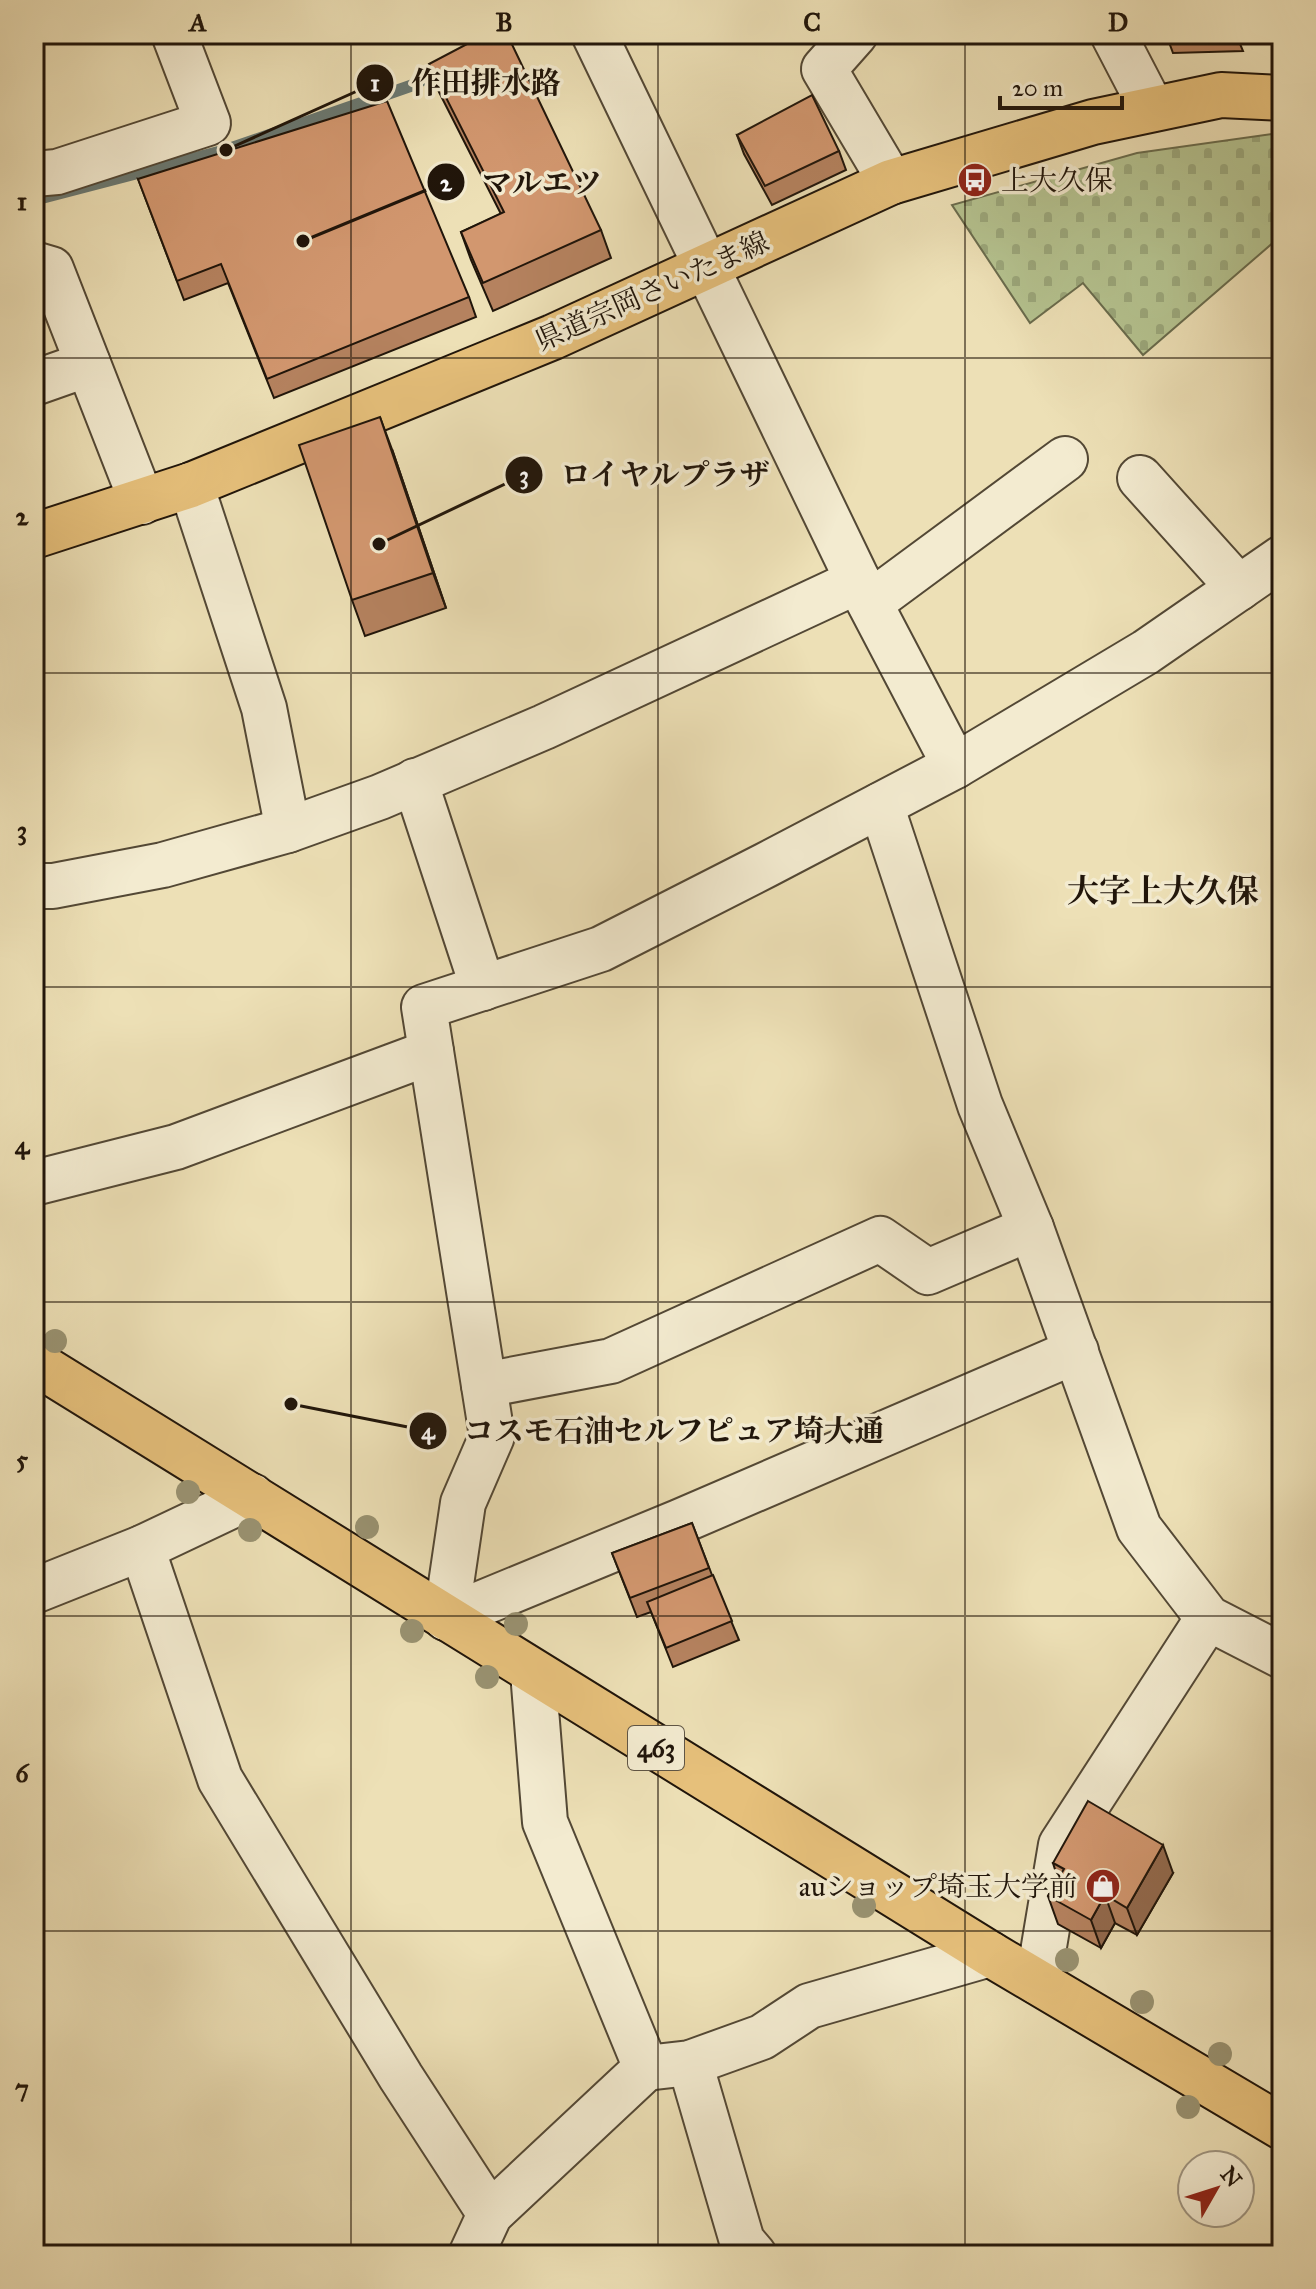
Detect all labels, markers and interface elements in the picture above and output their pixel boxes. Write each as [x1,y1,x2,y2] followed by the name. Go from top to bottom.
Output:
[187,6,207,38] text: A
[495,6,513,38] text: B
[803,6,821,38] text: C
[1108,6,1128,38] text: D
[355,56,577,110] callout: 作田排水路
[1000,60,1122,110] scale bar
[411,65,561,101] text: 作田排水路
[370,68,380,98] text: 1
[1012,73,1063,103] text: 20 m
[426,155,618,209] callout: マルエツ
[956,161,994,199] bus stop icon: 上大久保
[1001,163,1113,198] place label: 上大久保
[482,165,602,201] text: マルエツ
[440,168,453,198] text: 2
[17,185,27,217] text: 1
[530,224,774,358] street label: 県道宗岡さいたま線
[504,448,786,502] callout: ロイヤルプラザ
[561,457,769,493] text: ロイヤルプラザ
[519,460,529,490] text: 3
[16,500,30,532] text: 2
[17,814,27,846] text: 3
[1067,872,1259,911] district label: 大字上大久保
[15,1129,31,1161] text: 4
[408,1404,900,1458] callout: コスモ石油セルフピュア埼大通
[464,1413,884,1449] text: コスモ石油セルフピュア埼大通
[421,1416,436,1446] text: 4
[16,1443,29,1475] text: 5
[628,1726,684,1770] road number: 463
[15,1757,30,1789] text: 6
[1084,1867,1122,1905] shop icon: auショップ埼玉大学前
[799,1869,1077,1904] place label: auショップ埼玉大学前
[15,2072,29,2104] text: 7
[1176,2149,1256,2229] north arrow
[1215,2161,1248,2193] text: N

